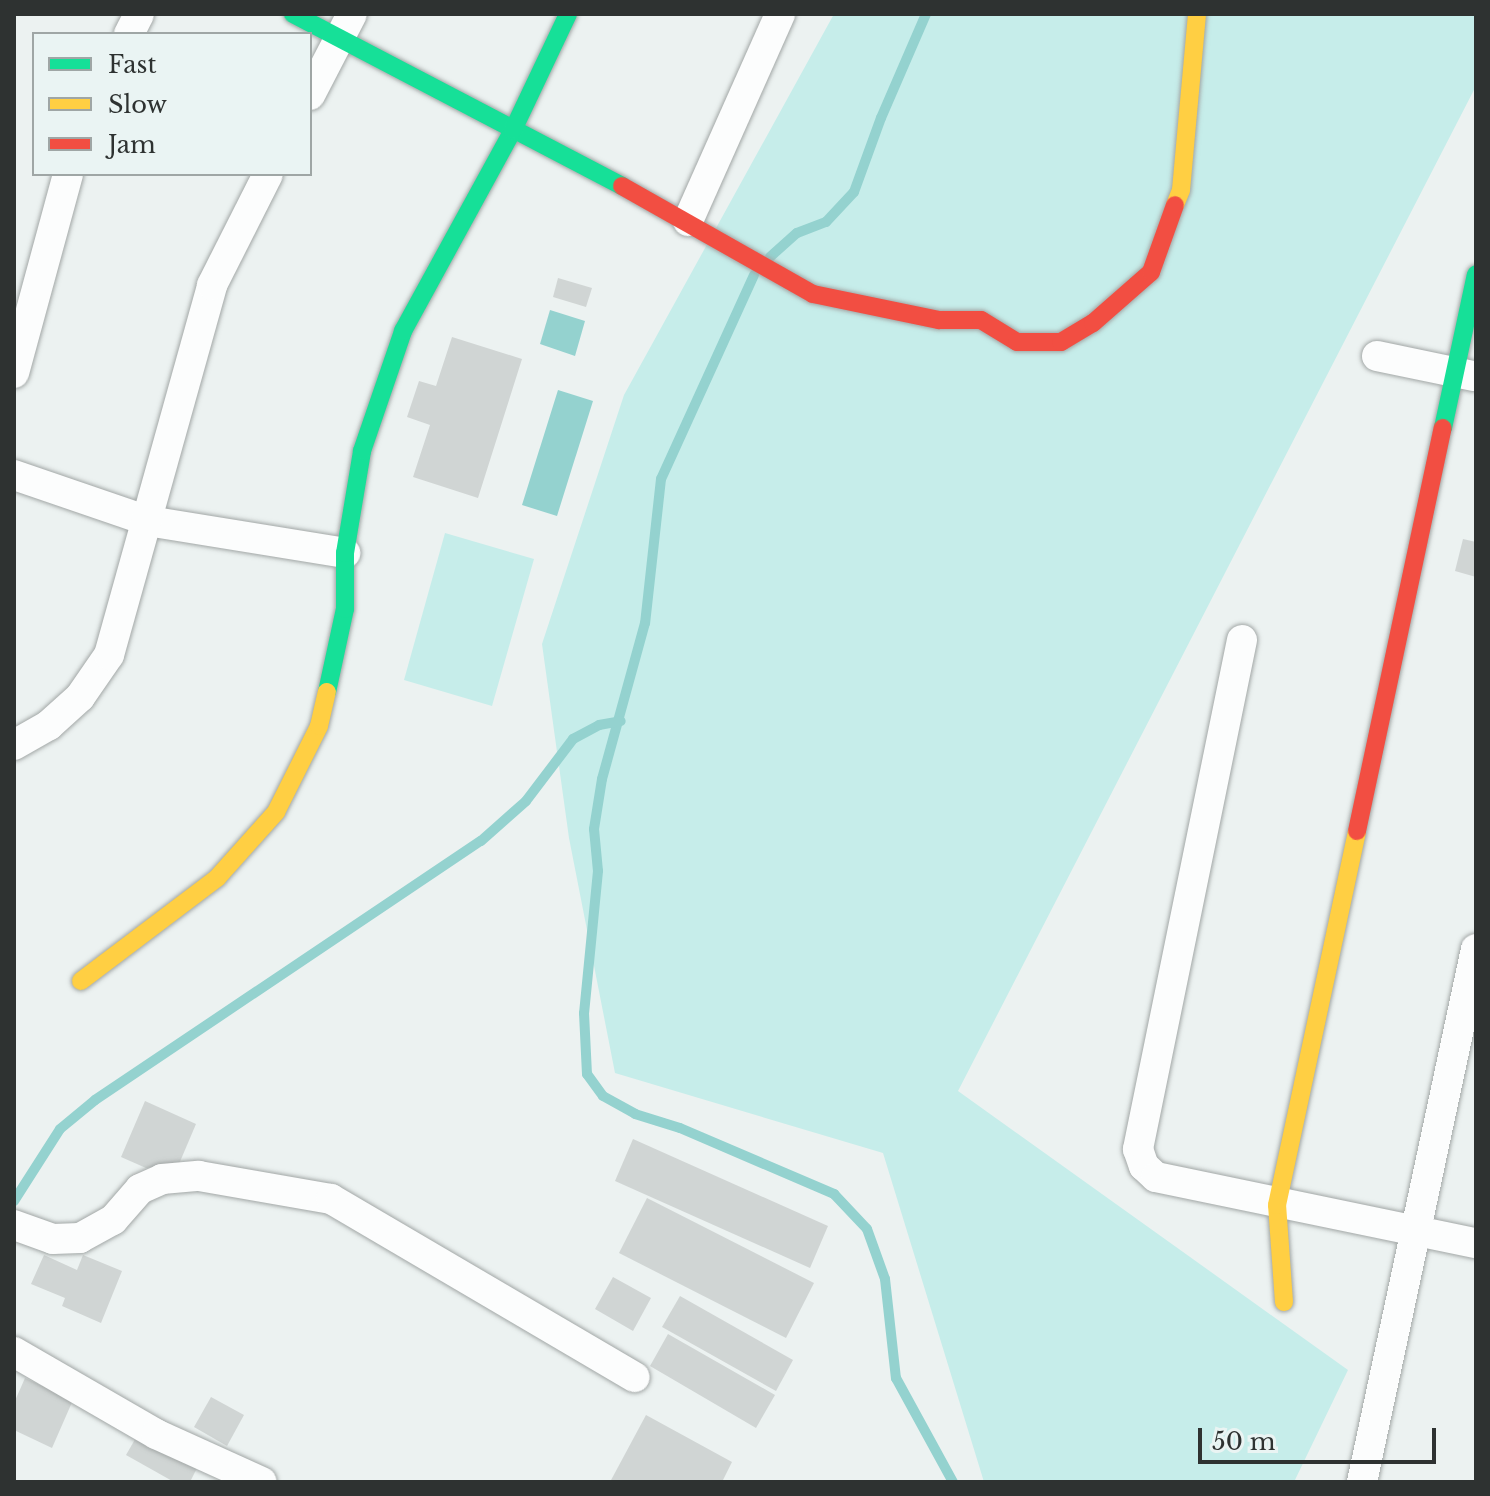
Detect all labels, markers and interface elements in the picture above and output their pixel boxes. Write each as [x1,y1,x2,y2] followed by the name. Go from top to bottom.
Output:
[32,32,312,176] legend
[108,50,156,79] text: Fast
[108,90,167,119] text: Slow
[108,130,156,159] text: Jam
[1202,1412,1440,1462] scale bar
[1212,1427,1275,1456] text: 50 m

